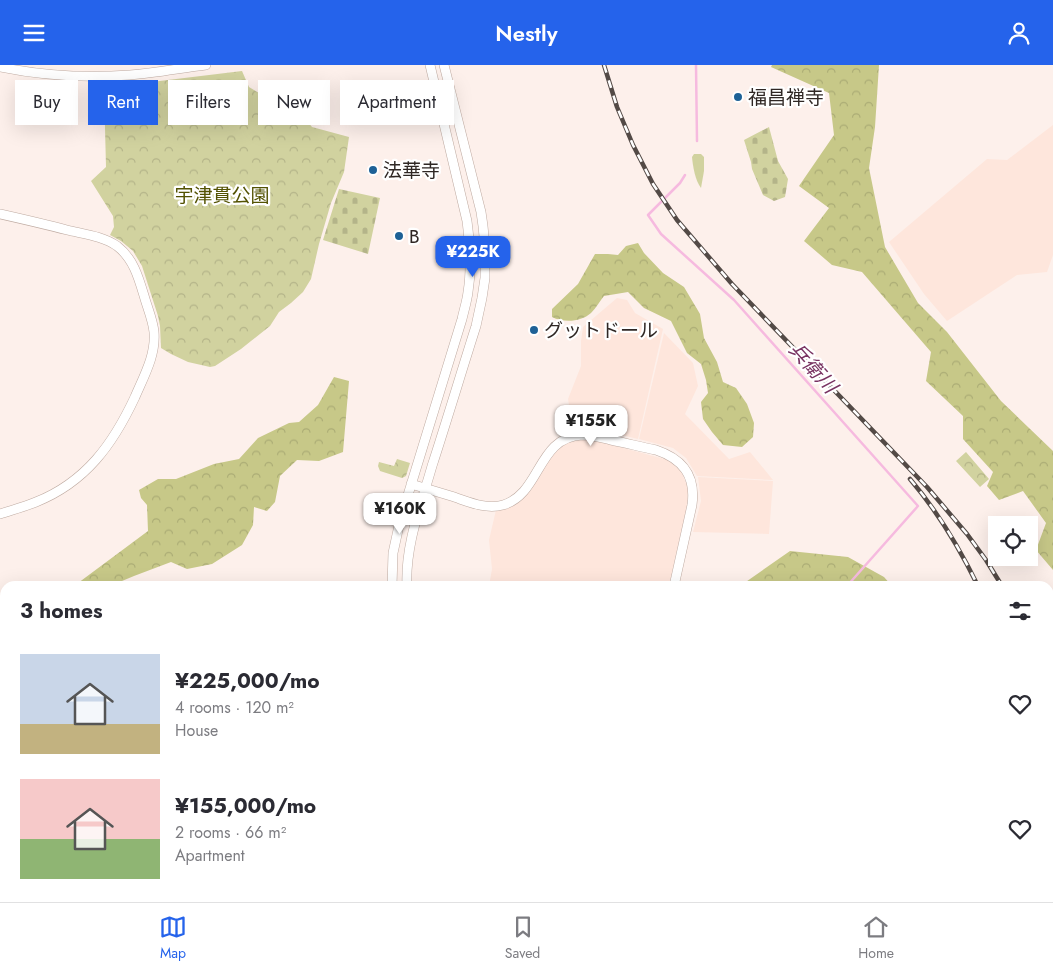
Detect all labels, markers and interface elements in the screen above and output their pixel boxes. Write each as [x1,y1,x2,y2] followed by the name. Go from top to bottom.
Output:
[495,17,558,49] text: Nestly
[20,19,48,47] icon: menu
[1005,19,1033,47] icon: person
[15,80,78,125] chip: Buy
[88,80,158,125] chip: Rent
[168,80,248,125] chip: Filters
[258,80,330,125] chip: New
[340,80,454,125] chip: Apartment
[748,84,824,111] place label: 福昌禅寺
[732,91,744,103] marker: 福昌禅寺
[383,157,440,184] place label: 法華寺
[367,164,379,176] marker: 法華寺
[174,182,270,209] park label: 宇津貫公園
[409,223,420,250] place label: B
[393,230,405,242] marker: B
[438,235,508,278] pin: ¥225K
[446,240,500,263] text: ¥225K
[544,317,658,344] place label: グットドール
[528,324,540,336] marker: グットドール
[782,336,845,401] water label: 兵衛川
[556,405,626,447] pin: ¥155K
[566,409,616,432] text: ¥155K
[365,493,435,535] pin: ¥160K
[374,497,426,520] text: ¥160K
[988,516,1038,566] map controls
[988,516,1038,566] button: locate
[20,596,103,626] text: 3 homes
[1006,597,1034,625] icon: filters
[175,666,320,696] text: ¥225,000/mo
[60,674,120,734] icon: home
[1006,690,1034,718] icon: heart
[175,696,294,719] text: 4 rooms · 120 m²
[175,719,218,742] text: House
[175,791,316,821] text: ¥155,000/mo
[60,799,120,859] icon: home
[1006,815,1034,843] icon: heart
[175,821,286,844] text: 2 rooms · 66 m²
[175,844,245,867] text: Apartment
[159,913,187,963] tab: Map
[505,913,540,963] tab: Saved
[858,913,894,963] tab: Home

